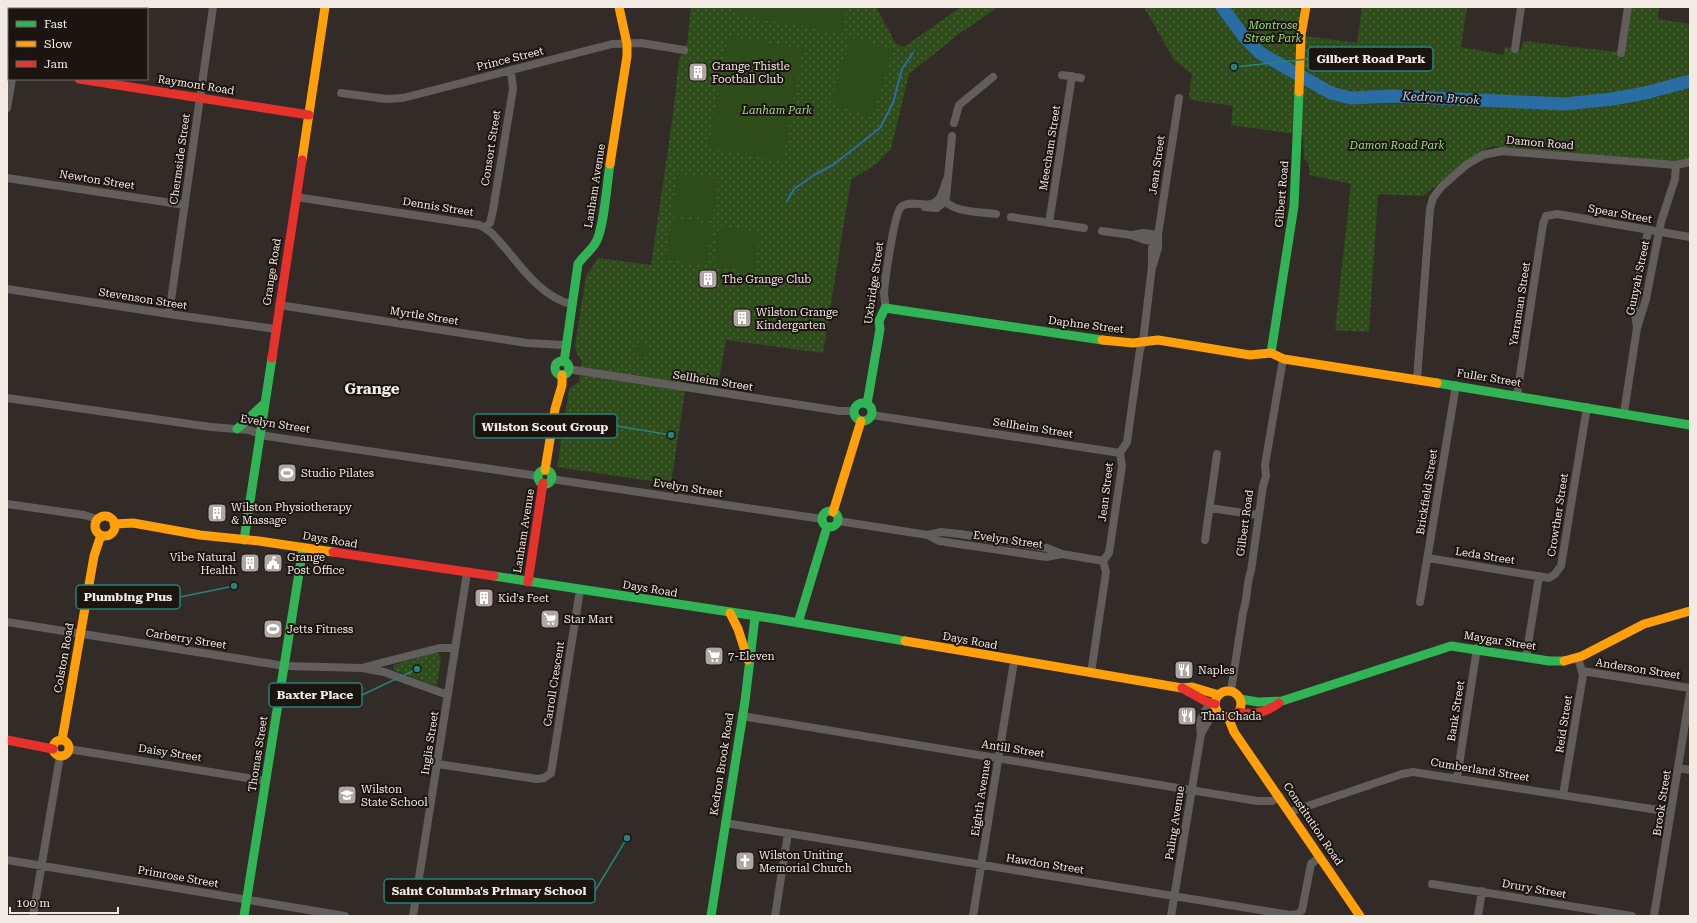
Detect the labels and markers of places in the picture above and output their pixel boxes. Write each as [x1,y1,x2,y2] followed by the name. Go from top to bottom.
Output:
[1308,47,1433,71] callout: Gilbert Road Park
[712,60,790,86] place label: Grange Thistle Football Club
[687,61,709,83] building icon: Grange Thistle Football Club
[697,268,719,290] building icon: The Grange Club
[722,273,811,286] place label: The Grange Club
[756,306,838,332] place label: Wilston Grange Kindergarten
[731,307,753,329] building icon: Wilston Grange Kindergarten
[474,414,617,438] callout: Wilston Scout Group
[276,462,298,484] sports icon: Studio Pilates
[301,467,374,480] place label: Studio Pilates
[231,501,352,527] place label: Wilston Physiotherapy & Massage
[206,502,228,524] building icon: Wilston Physiotherapy & Massage
[170,551,237,577] place label: Vibe Natural Health
[287,551,345,577] place label: Grange Post Office
[239,552,261,574] building icon: Vibe Natural Health
[262,552,284,574] public building icon: Grange Post Office
[76,585,180,609] callout: Plumbing Plus
[473,587,495,609] building icon: Kid's Feet
[498,592,549,605] place label: Kid's Feet
[539,608,561,630] supermarket icon: Star Mart
[564,613,613,626] place label: Star Mart
[262,618,284,640] sports icon: Jetts Fitness
[287,623,353,636] place label: Jetts Fitness
[703,645,725,667] supermarket icon: 7-Eleven
[728,650,775,663] place label: 7-Eleven
[1173,659,1195,681] restaurant icon: Naples
[1198,664,1234,677] place label: Naples
[269,683,362,707] callout: Baxter Place
[1176,705,1198,727] restaurant icon: Thai Chada
[1201,710,1262,723] place label: Thai Chada
[361,783,428,809] place label: Wilston State School
[336,784,358,806] school or university icon: Wilston State School
[759,849,852,875] place label: Wilston Uniting Memorial Church
[734,850,756,872] church icon: Wilston Uniting Memorial Church
[384,879,595,903] callout: Saint Columba's Primary School

